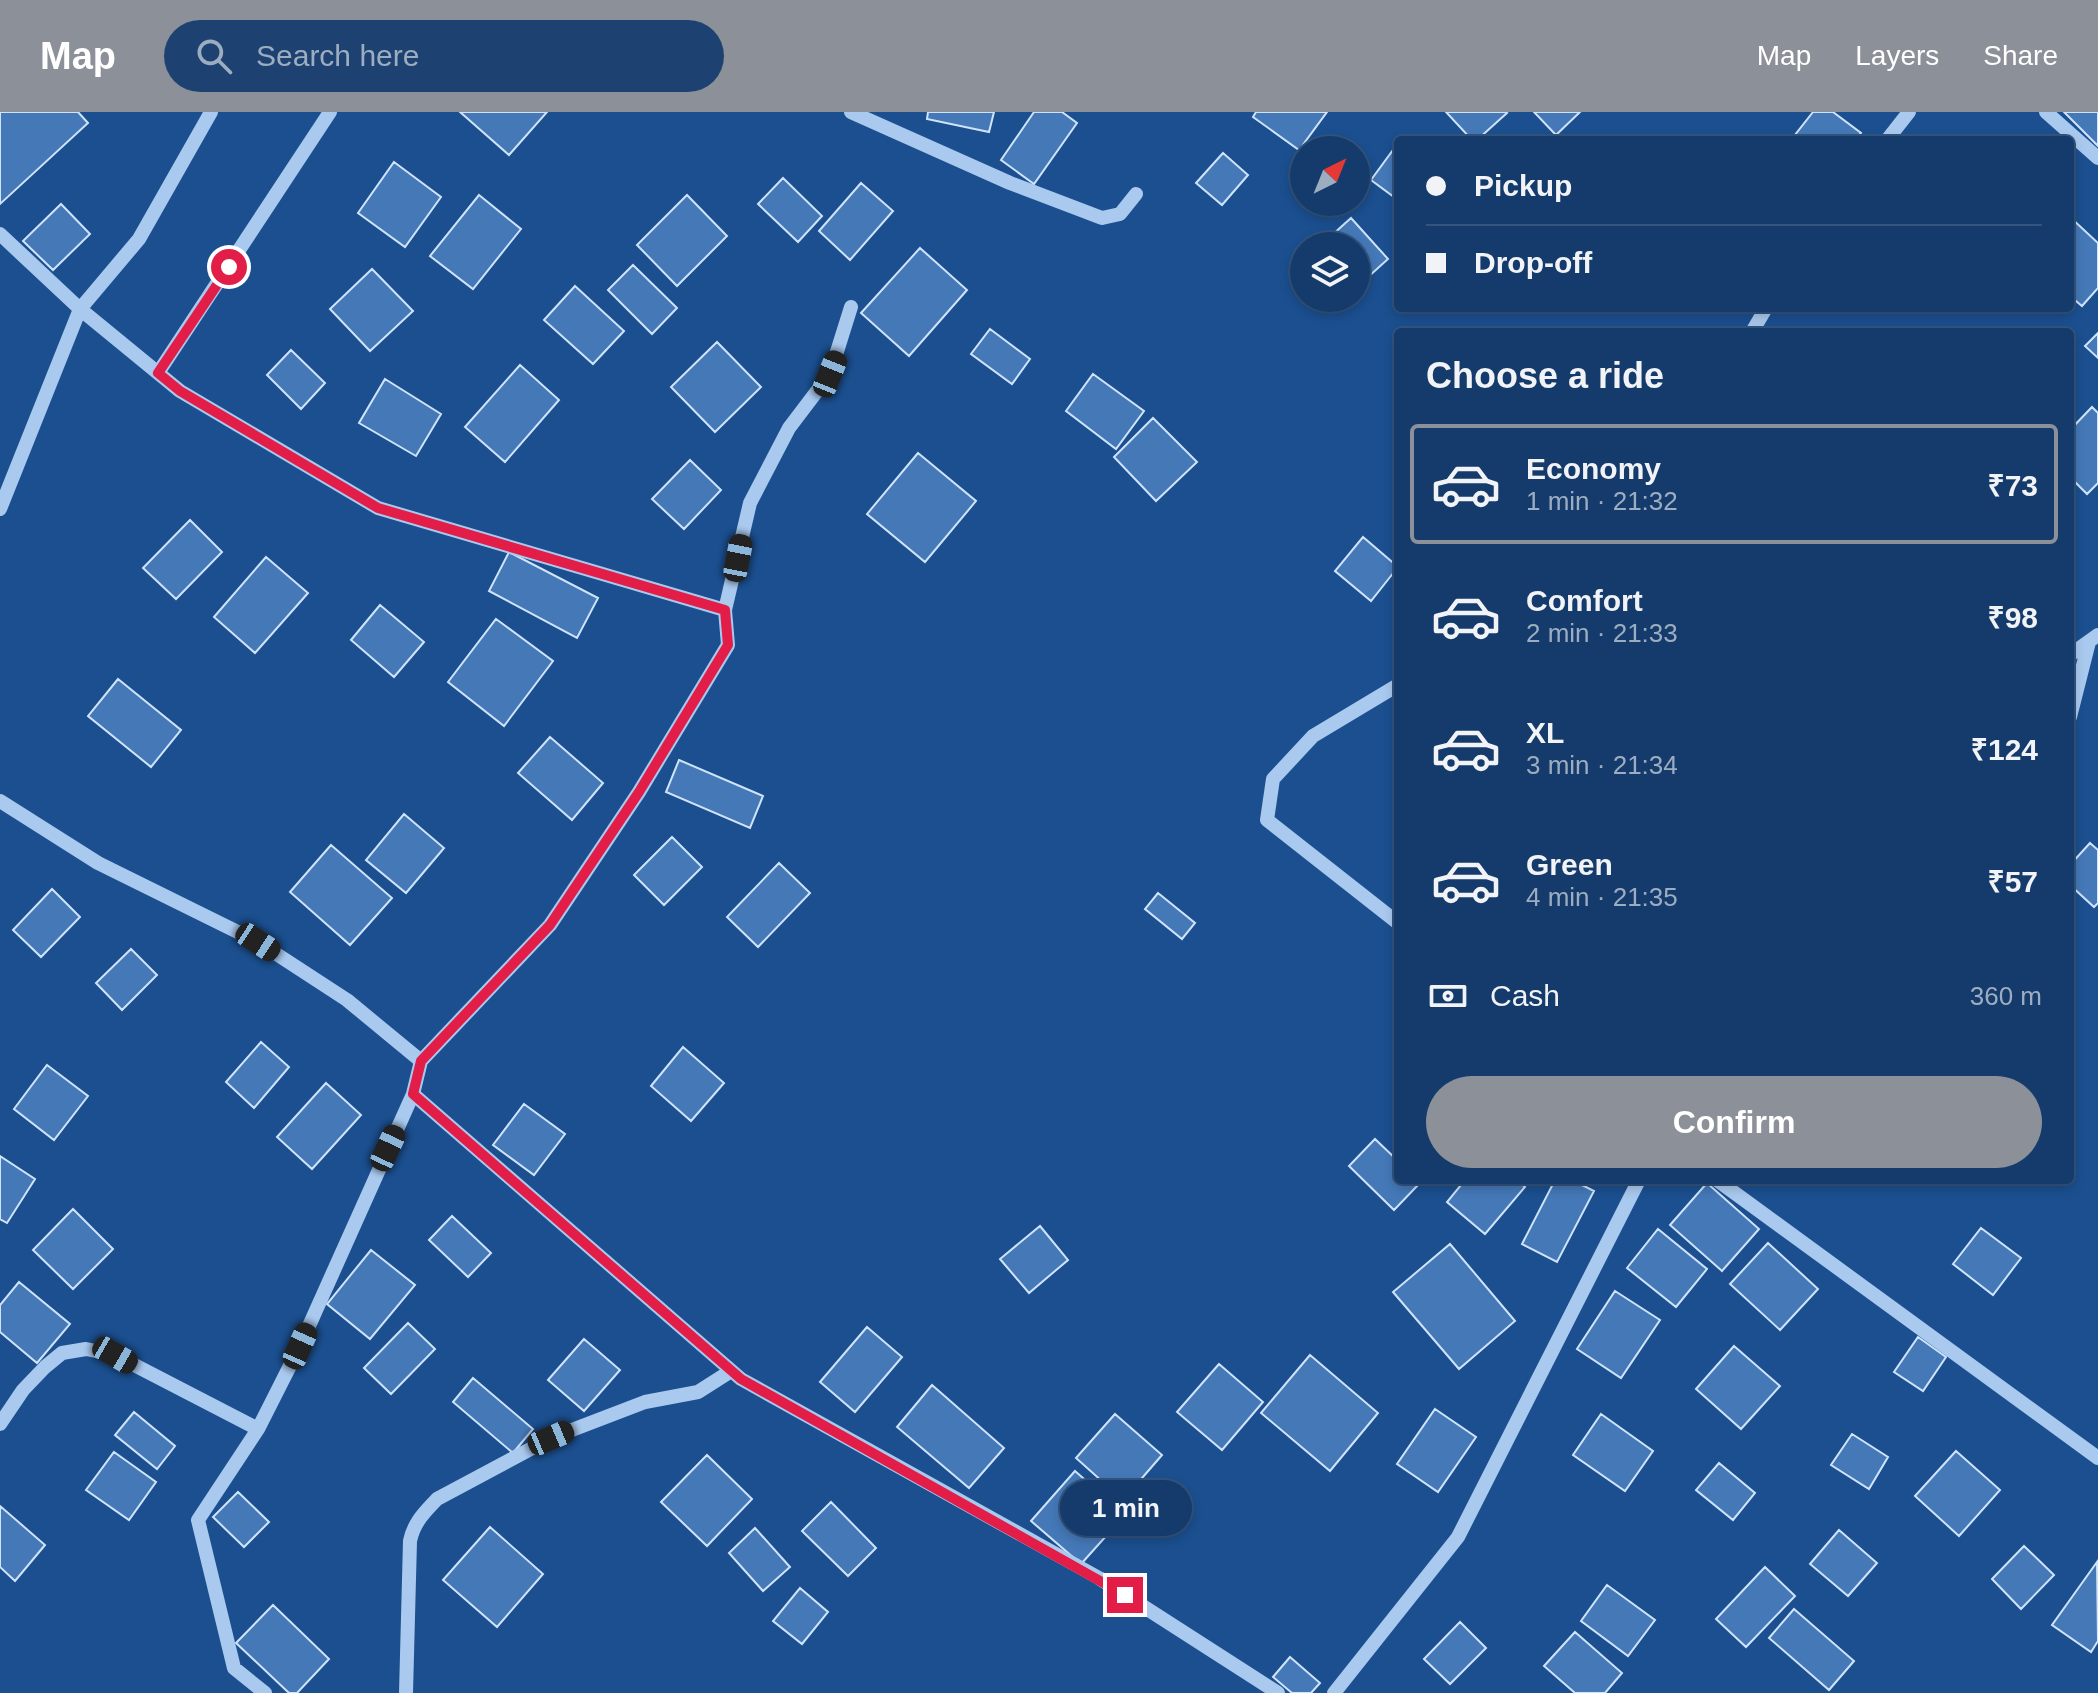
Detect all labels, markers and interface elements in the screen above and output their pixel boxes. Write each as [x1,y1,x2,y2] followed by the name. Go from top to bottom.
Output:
[164,20,724,92] search box
[192,34,236,78] icon: search
[40,35,116,77] text: Map
[256,39,419,72] text: Search here
[1757,40,1811,71] text: Map
[1855,40,1939,71] text: Layers
[1983,40,2058,71] text: Share
[1290,136,1370,216] north arrow
[1290,136,1370,312] map controls
[1474,169,1572,202] text: Pickup
[1290,232,1370,312] button: layers
[1474,246,1592,279] text: Drop-off
[211,249,247,285] route start
[810,347,850,401] car
[1426,355,1664,396] text: Choose a ride
[1430,448,1502,520] icon: car
[1526,452,1661,485] text: Economy
[1987,469,2038,502] text: ₹73
[1526,486,1678,516] text: 1 min · 21:32
[722,532,754,584] car
[1430,580,1502,652] icon: car
[1526,584,1643,617] text: Comfort
[1987,601,2038,634] text: ₹98
[1526,618,1678,648] text: 2 min · 21:33
[1430,712,1502,784] icon: car
[1526,716,1564,749] text: XL
[1971,733,2038,766] text: ₹124
[1526,750,1678,780] text: 3 min · 21:34
[1430,844,1502,916] icon: car
[1526,848,1613,881] text: Green
[1987,865,2038,898] text: ₹57
[1526,882,1678,912] text: 4 min · 21:35
[231,919,285,965] car
[1426,974,1470,1018] icon: cash
[1490,979,1560,1012] text: Cash
[1970,981,2042,1011] text: 360 m
[1426,1076,2042,1168] button: Confirm
[367,1121,409,1175] car
[279,1319,321,1373] car
[88,1333,142,1377] car
[524,1418,578,1458] car
[1059,1479,1191,1535] callout: 1 min
[1092,1493,1160,1523] text: 1 min
[1107,1577,1143,1613] route end

